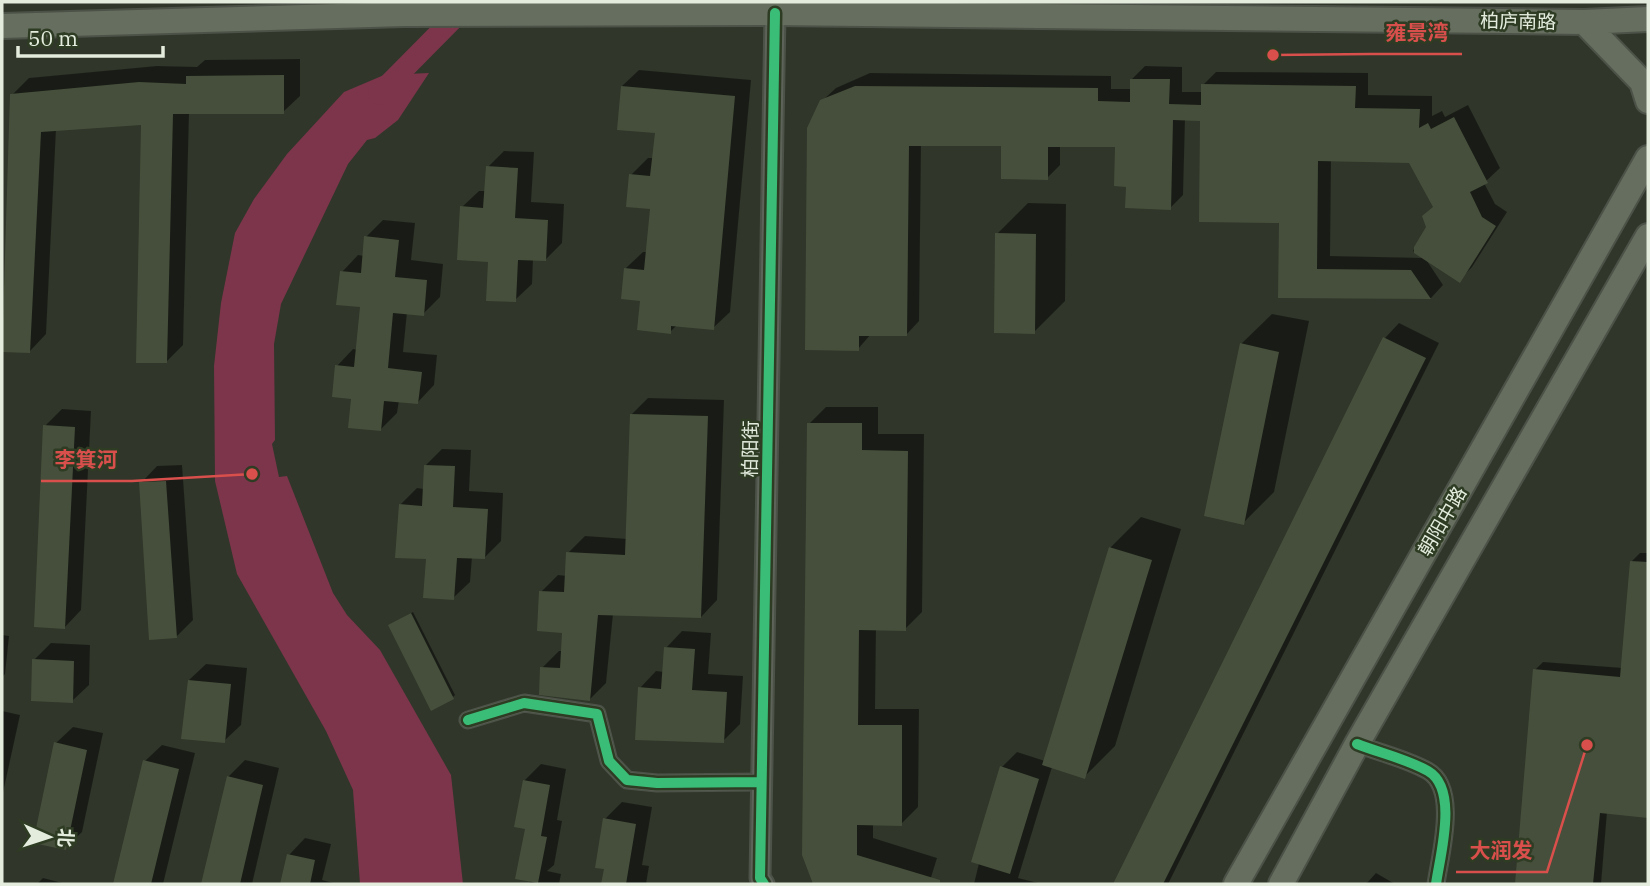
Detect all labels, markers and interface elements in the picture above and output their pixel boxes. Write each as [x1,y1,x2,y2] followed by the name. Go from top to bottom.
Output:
[1480,8,1556,34] street label: 柏庐南路
[1371,12,1462,54] callout: 雍景湾
[18,14,163,58] scale bar
[1386,18,1449,46] text: 雍景湾
[28,24,78,52] text: 50 m
[738,420,762,478] street label: 柏阳街
[41,439,132,481] callout: 李箕河
[55,445,118,473] text: 李箕河
[1413,482,1471,560] street label: 朝阳中路
[14,802,84,872] north arrow
[53,828,78,848] text: 北
[1456,830,1547,872] callout: 大润发
[1470,836,1533,864] text: 大润发

